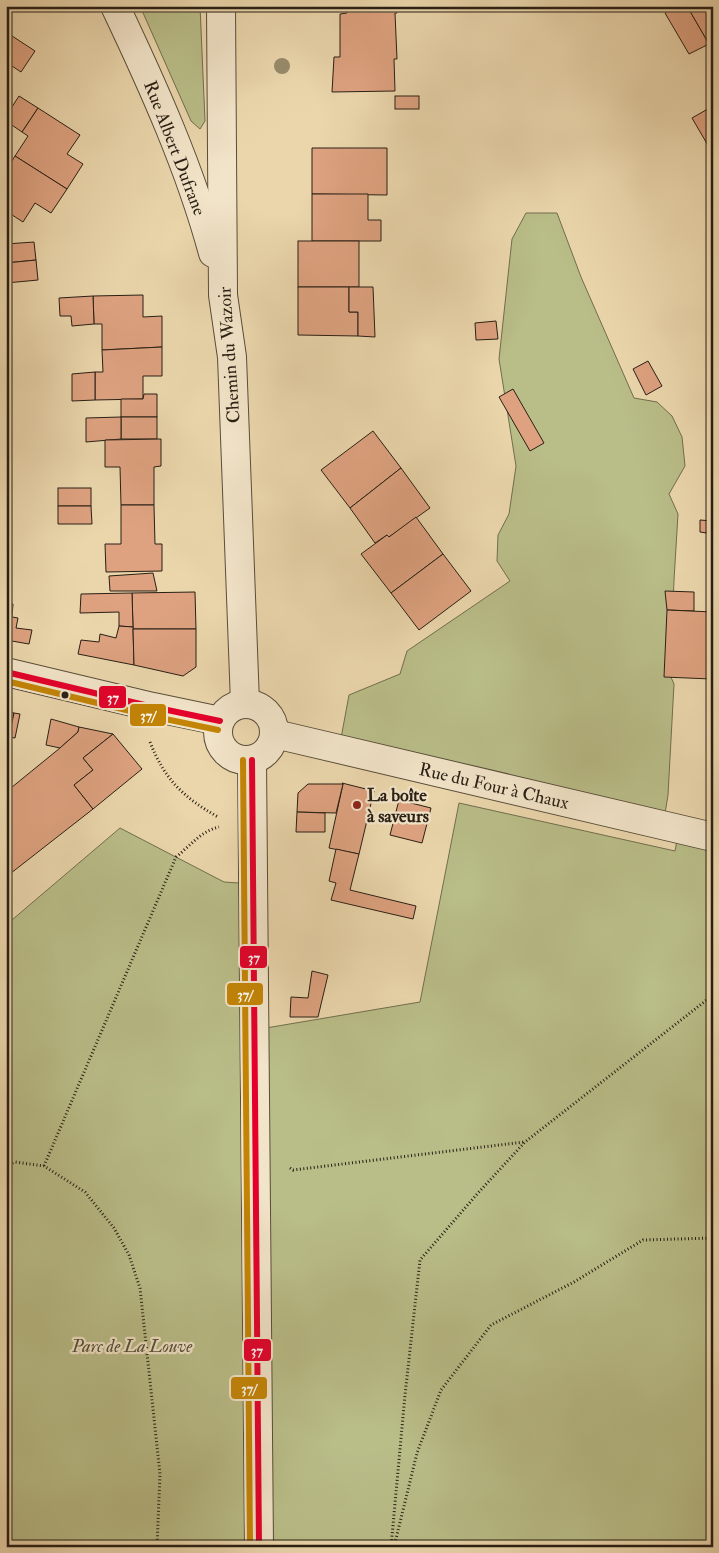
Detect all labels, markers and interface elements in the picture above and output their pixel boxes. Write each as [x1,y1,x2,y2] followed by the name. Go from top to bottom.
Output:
[138,77,211,219] street label: Rue Albert Dufrane
[213,286,246,424] street label: Chemin du Wazoir
[98,685,127,709] line badge: 37
[107,689,119,706] text: 37
[60,690,70,700] unlabelled marker
[129,703,167,727] line badge: 37/
[140,707,157,724] text: 37/
[417,758,571,815] street label: Rue du Four à Chaux
[367,784,429,828] place label: La boîte à saveurs
[351,799,363,811] marker: La boîte à saveurs
[239,945,268,969] line badge: 37
[248,949,260,966] text: 37
[226,982,264,1006] line badge: 37/
[237,986,254,1003] text: 37/
[71,1335,193,1358] park label: Parc de La Louve
[243,1338,272,1362] line badge: 37
[251,1342,263,1359] text: 37
[230,1376,268,1400] line badge: 37/
[241,1380,258,1397] text: 37/

